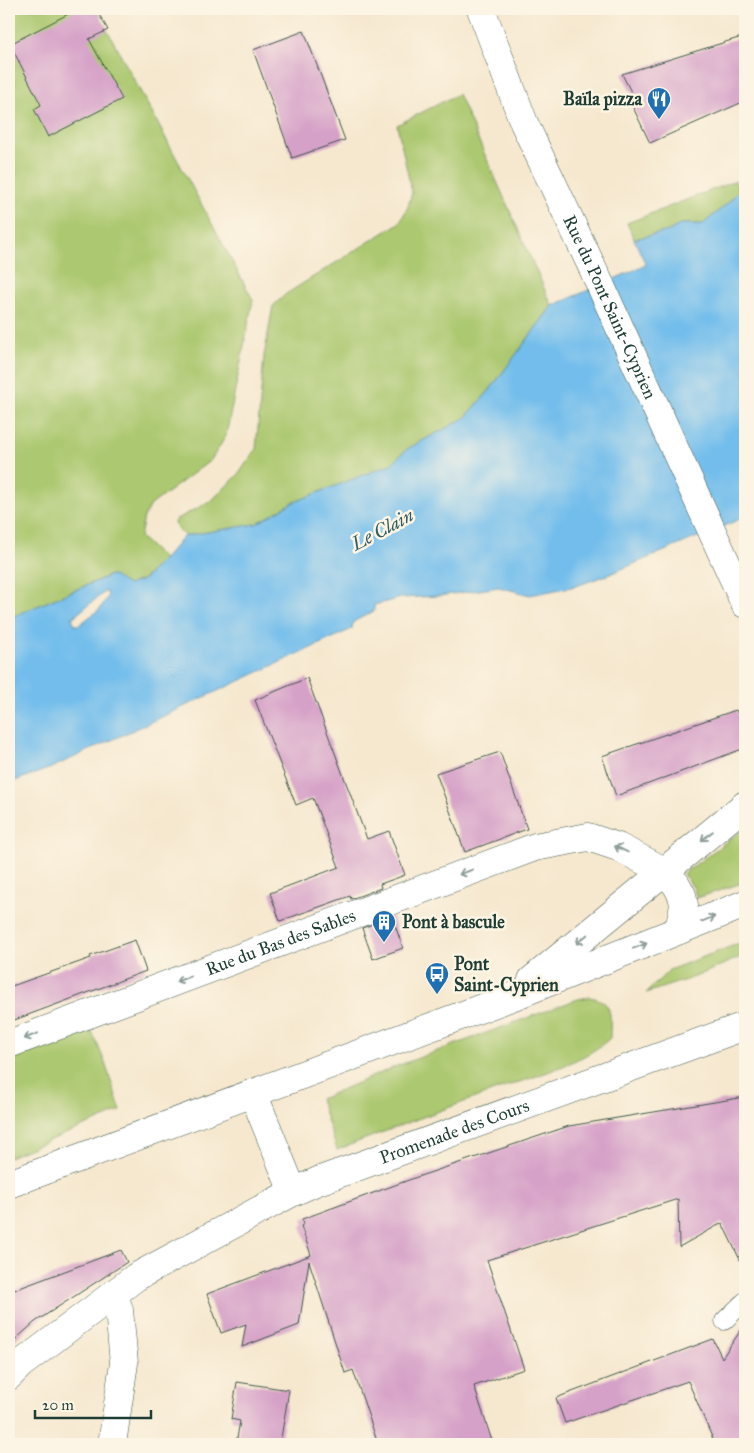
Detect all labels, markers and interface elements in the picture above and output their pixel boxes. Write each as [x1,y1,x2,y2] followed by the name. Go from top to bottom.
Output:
[646,86,672,120] restaurant icon: Baïla pizza
[563,88,642,111] place label: Baïla pizza
[558,212,662,403] street label: Rue du Pont Saint-Cyprien
[346,504,417,556] water label: Le Clain
[701,831,714,842] one-way arrow
[614,844,629,853] one-way arrow
[459,868,474,877] one-way arrow
[202,904,359,980] street label: Rue du Bas des Sables
[371,909,397,943] building icon: Pont à bascule
[402,911,505,933] place label: Pont à bascule
[700,914,715,923] one-way arrow
[575,933,588,945] one-way arrow
[632,941,648,950] one-way arrow
[454,953,559,997] place label: Pont Saint-Cyprien
[424,961,450,995] bus stop icon: Pont Saint-Cyprien
[176,975,191,984] one-way arrow
[24,1032,39,1041] one-way arrow
[376,1094,532,1169] street label: Promenade des Cours
[35,1388,151,1420] scale bar
[42,1396,74,1414] text: 20 m

